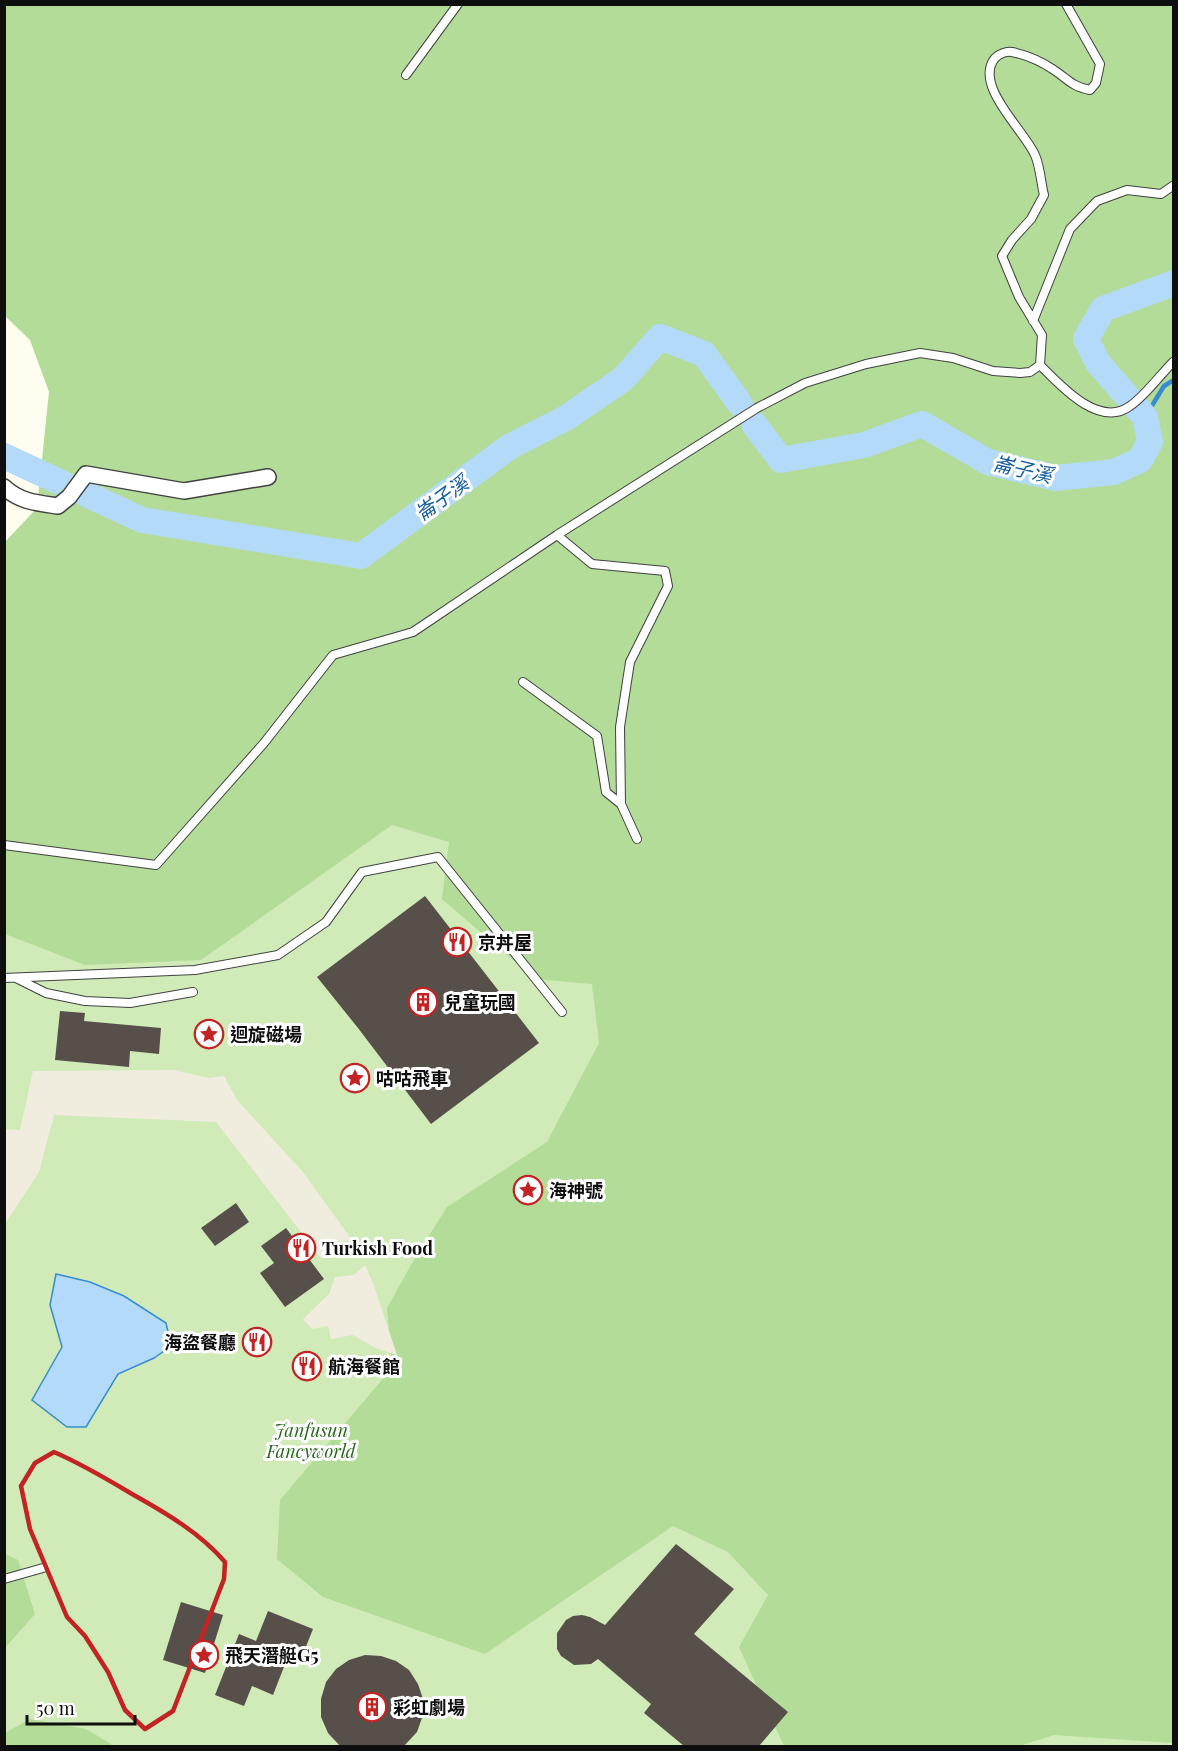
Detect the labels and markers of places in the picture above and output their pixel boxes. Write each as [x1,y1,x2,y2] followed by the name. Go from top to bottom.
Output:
[441,926,473,958] restaurant icon: 京丼屋
[478,930,532,954] place label: 京丼屋
[407,986,439,1018] building icon: 兒童玩國
[444,990,516,1014] place label: 兒童玩國
[193,1018,225,1050] place icon: 迴旋磁場
[230,1022,302,1046] place label: 迴旋磁場
[339,1062,371,1094] place icon: 咕咕飛車
[376,1066,448,1090] place label: 咕咕飛車
[512,1174,544,1206] place icon: 海神號
[549,1178,603,1202] place label: 海神號
[285,1232,317,1264] restaurant icon: Turkish Food
[322,1236,433,1260] place label: Turkish Food
[241,1326,273,1358] restaurant icon: 海盜餐廳
[164,1330,236,1354] place label: 海盜餐廳
[291,1350,323,1382] restaurant icon: 航海餐館
[328,1354,400,1378] place label: 航海餐館
[188,1639,220,1671] place icon: 飛天潛艇G5
[225,1643,319,1667] place label: 飛天潛艇G5
[356,1691,388,1723] building icon: 彩虹劇場
[393,1695,465,1719] place label: 彩虹劇場

